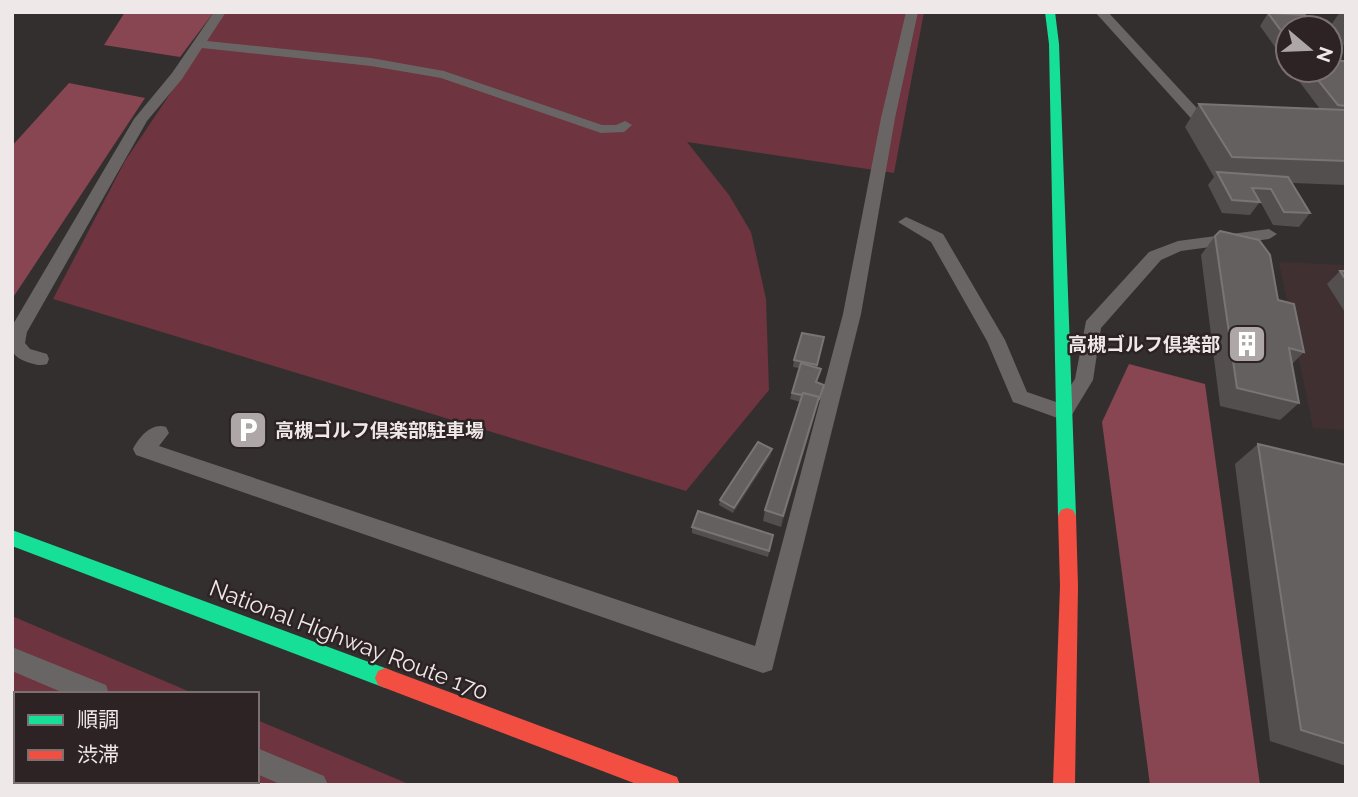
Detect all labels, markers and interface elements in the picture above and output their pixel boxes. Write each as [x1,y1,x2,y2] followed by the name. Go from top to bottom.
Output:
[1274,14,1344,84] north arrow
[1312,44,1338,65] text: N
[1226,323,1268,365] building icon: 高槻ゴルフ倶楽部
[1068,333,1220,355] place label: 高槻ゴルフ倶楽部
[227,409,269,451] parking icon: 高槻ゴルフ倶楽部駐車場
[275,419,484,441] place label: 高槻ゴルフ倶楽部駐車場
[206,574,492,705] street label: National Highway Route 170
[14,692,259,783] legend
[77,707,119,732] text: 順調
[77,742,119,767] text: 渋滞

